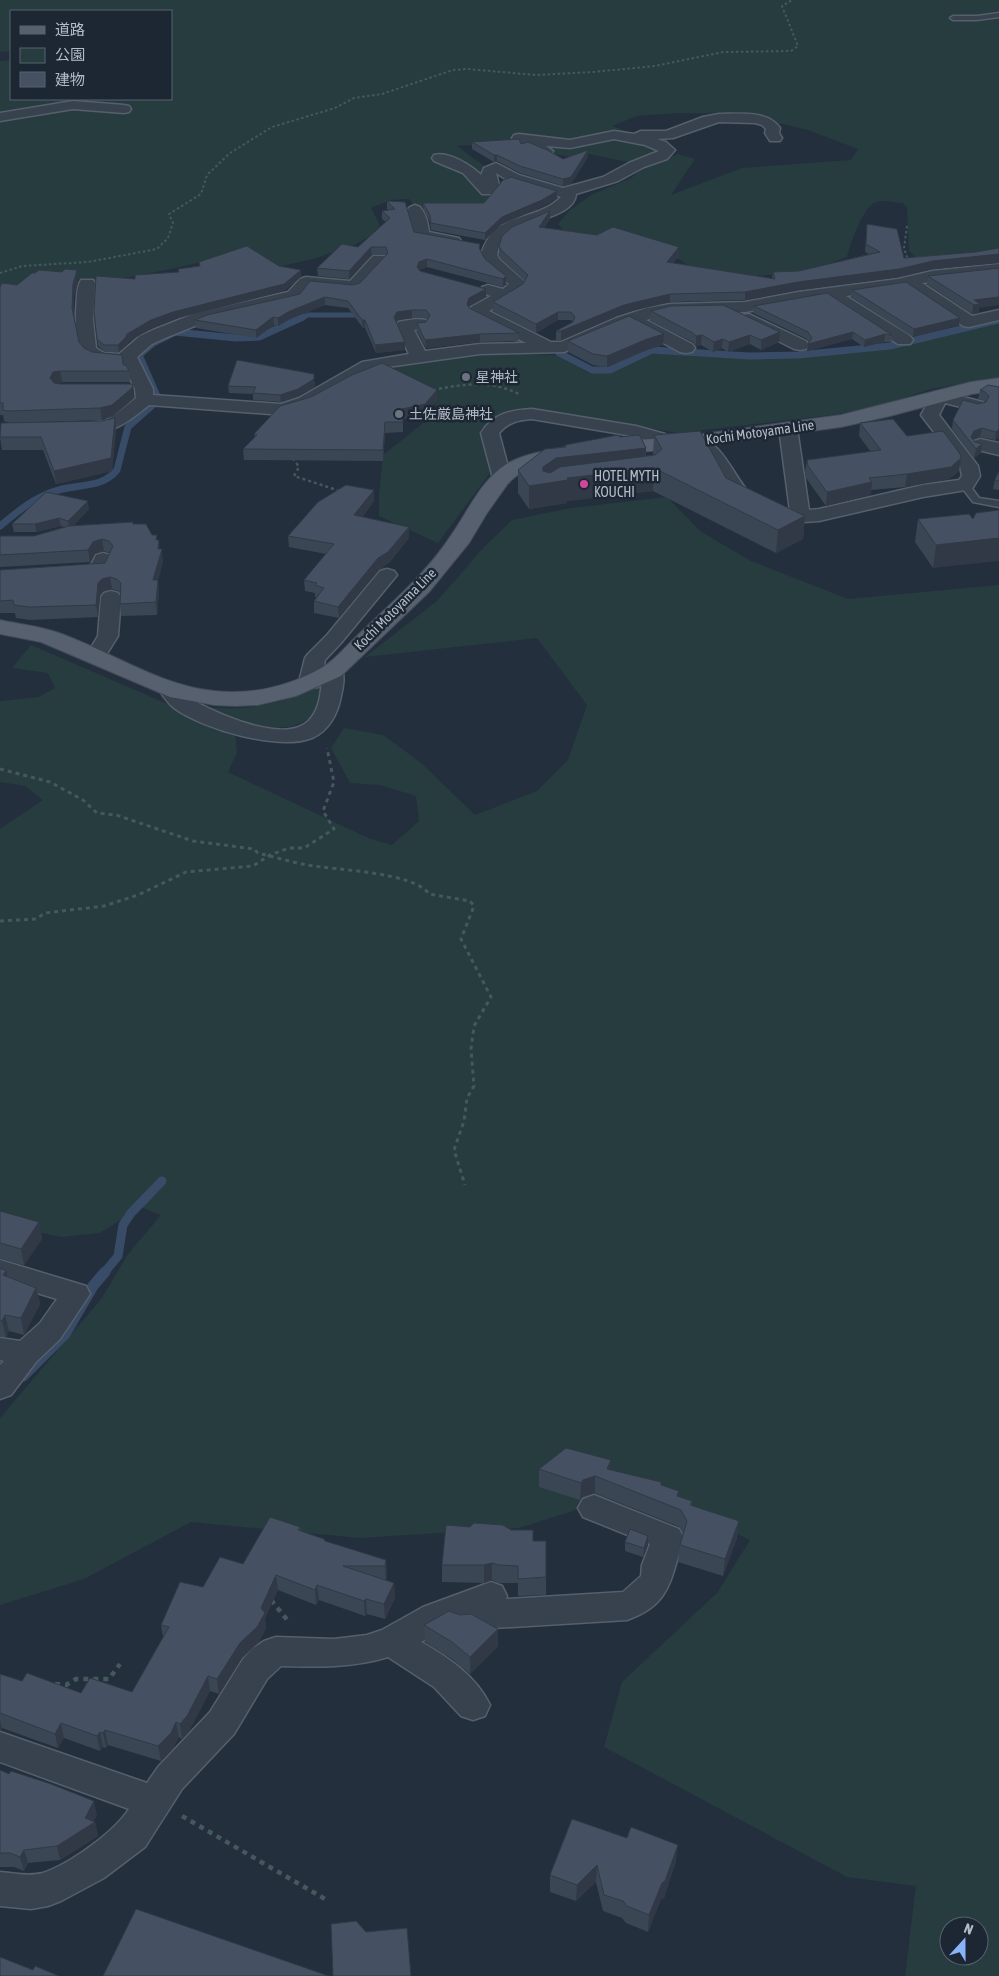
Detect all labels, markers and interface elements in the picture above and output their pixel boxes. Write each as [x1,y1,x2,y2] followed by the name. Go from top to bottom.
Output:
[10,10,172,100] legend
[55,21,85,38] text: 道路
[55,46,85,63] text: 公園
[55,71,85,88] text: 建物
[476,369,518,385] place label: 星神社
[460,371,472,383] marker: 星神社
[409,406,493,422] place label: 土佐厳島神社
[393,408,405,420] marker: 土佐厳島神社
[705,416,815,448] street label: Kochi Motoyama Line
[594,468,659,500] place label: HOTEL MYTH KOUCHI
[578,478,590,490] marker: HOTEL MYTH KOUCHI
[351,565,439,653] street label: Kochi Motoyama Line
[939,1916,989,1966] north arrow
[962,1920,975,1938] text: N

